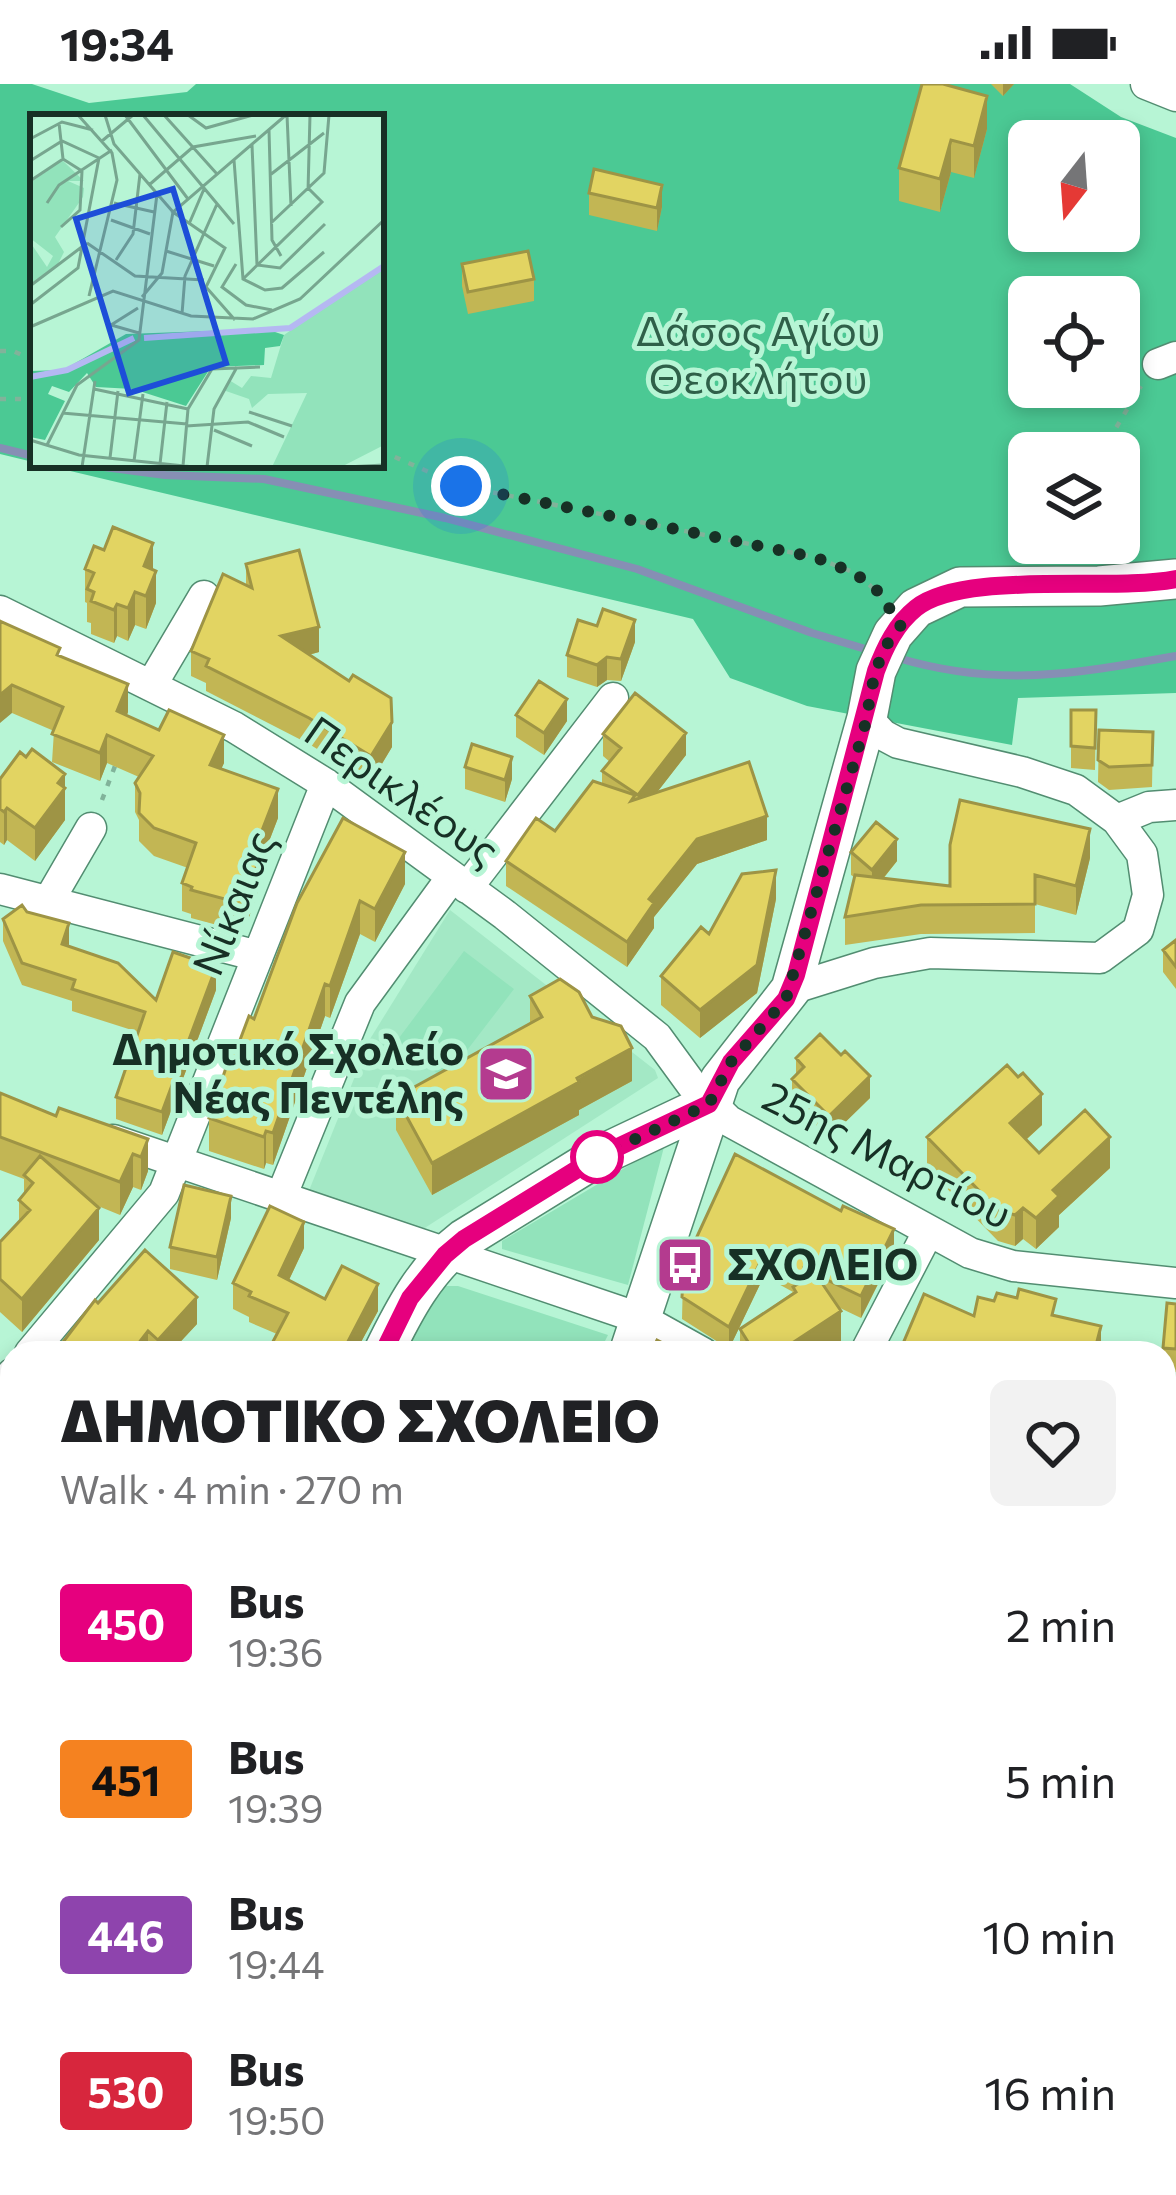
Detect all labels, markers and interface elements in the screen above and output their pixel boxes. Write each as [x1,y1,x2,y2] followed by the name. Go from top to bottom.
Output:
[60,15,174,70] text: 19:34
[30,114,384,468] inset map
[1008,120,1140,252] north arrow
[1008,120,1140,564] map controls
[1008,276,1140,408] button: locate
[636,303,880,403] park label: Δάσος Αγίου Θεοκλήτου
[1008,432,1140,564] button: layers
[431,456,491,516] your location
[296,704,510,875] street label: Περικλέους
[180,822,285,982] street label: Νίκαιας
[112,1022,464,1122] place label: Δημοτικό Σχολείο Νέας Πεντέλης
[475,1043,537,1105] school or university icon: Δημοτικό Σχολείο Νέας Πεντέλης
[755,1068,1021,1238] street label: 25ης Μαρτίου
[572,1132,622,1182] unlabelled marker
[654,1234,716,1296] bus stop icon: ΣΧΟΛΕΙΟ
[727,1237,918,1289] place label: ΣΧΟΛΕΙΟ
[990,1380,1116,1506] button: heart
[60,1384,660,1454] text: ΔΗΜΟΤΙΚΟ ΣΧΟΛΕΙΟ
[60,1464,404,1512] text: Walk · 4 min · 270 m
[228,1572,304,1627] text: Bus
[1006,1596,1116,1651] text: 2 min
[87,1597,165,1649] text: 450
[228,1627,323,1675] text: 19:36
[228,1728,304,1783] text: Bus
[1005,1752,1116,1807] text: 5 min
[91,1753,161,1805] text: 451
[228,1783,323,1831] text: 19:39
[228,1884,304,1939] text: Bus
[982,1908,1116,1963] text: 10 min
[87,1909,165,1961] text: 446
[228,1939,324,1987] text: 19:44
[228,2040,304,2095] text: Bus
[984,2064,1116,2119] text: 16 min
[88,2065,164,2117] text: 530
[228,2095,325,2143] text: 19:50

